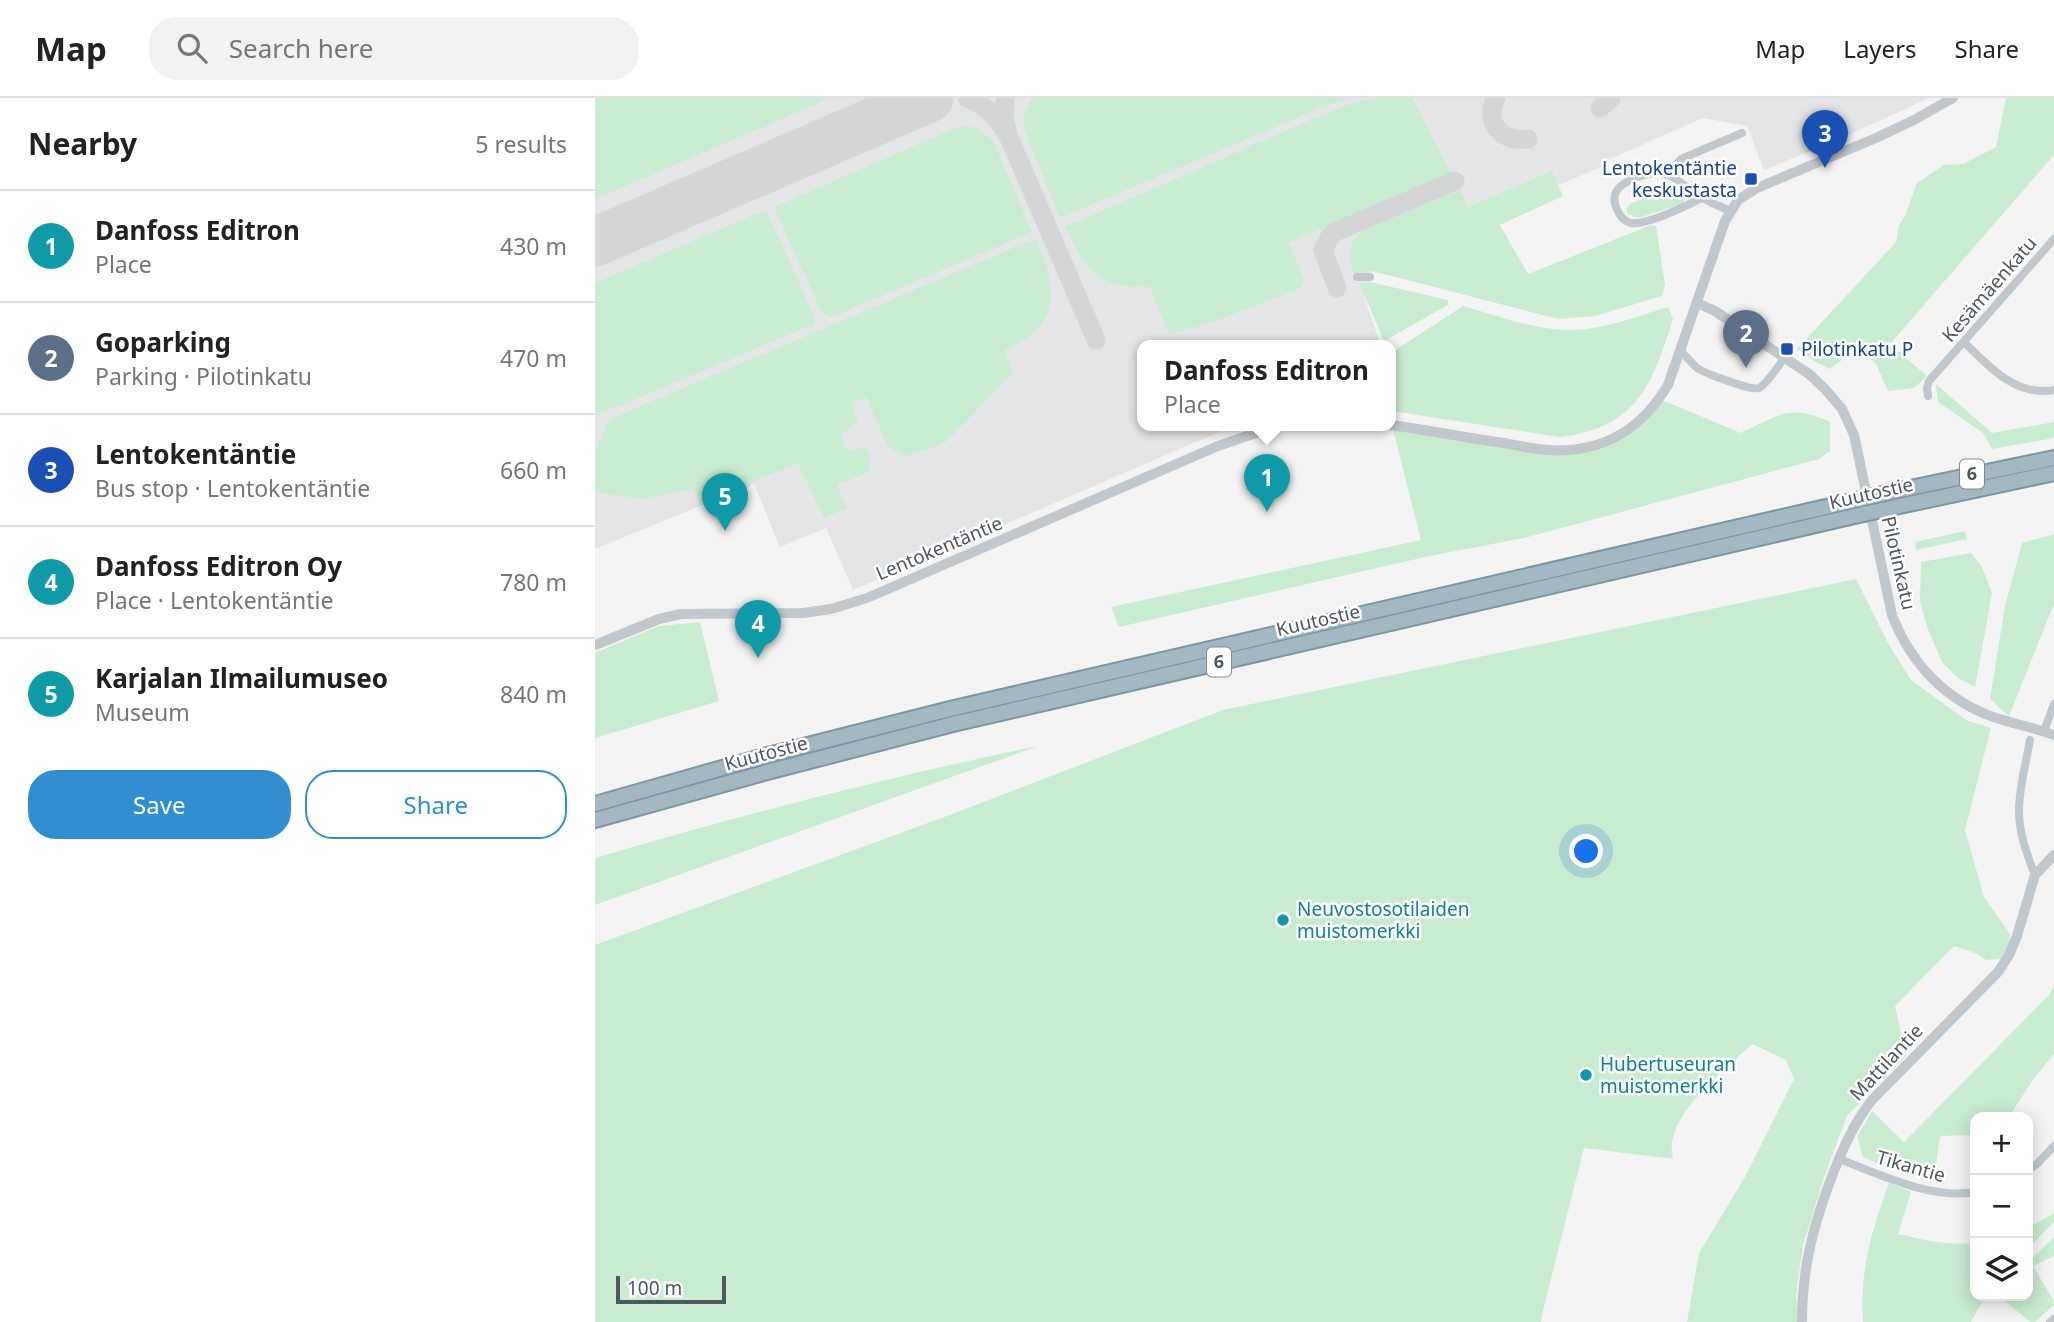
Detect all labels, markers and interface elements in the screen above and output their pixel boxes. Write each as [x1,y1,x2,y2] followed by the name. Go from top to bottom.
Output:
[149,17,639,80] search box
[35,26,107,71] text: Map
[173,29,211,67] icon: search
[229,30,373,66] text: Search here
[1755,32,1805,65] text: Map
[1843,32,1917,65] text: Layers
[1955,32,2019,65] text: Share
[1802,110,1848,168] pin: 3
[28,123,137,164] text: Nearby
[475,128,567,160] text: 5 results
[1602,155,1737,203] place label: Lentokentäntie keskustasta
[1743,171,1759,187] marker: Lentokentäntie keskustasta
[95,212,300,248] text: Danfoss Editron
[44,230,58,262] text: 1
[500,230,567,262] text: 430 m
[1936,230,2042,348] street label: Kesämäenkatu
[95,248,152,280] text: Place
[1723,310,1769,368] pin: 2
[95,324,231,360] text: Goparking
[1801,336,1913,362] place label: Pilotinkatu P
[1137,340,1396,431] popup
[1779,341,1795,357] marker: Pilotinkatu P
[44,342,58,374] text: 2
[500,342,567,374] text: 470 m
[1164,352,1369,388] text: Danfoss Editron
[95,360,312,392] text: Parking · Pilotinkatu
[1164,388,1221,420] text: Place
[95,436,296,472] text: Lentokentäntie
[44,454,58,486] text: 3
[500,454,567,486] text: 660 m
[1244,454,1290,512] pin: 1
[1960,460,1984,488] road number: 6
[1827,471,1915,515] street label: Kuutostie
[95,472,370,504] text: Bus stop · Lentokentäntie
[702,473,748,531] pin: 5
[872,510,1006,586] street label: Lentokentäntie
[1876,513,1922,613] street label: Pilotinkatu
[95,548,342,584] text: Danfoss Editron Oy
[44,566,58,598] text: 4
[500,566,567,598] text: 780 m
[95,584,333,616] text: Place · Lentokentäntie
[1274,598,1362,642] street label: Kuutostie
[735,600,781,658] pin: 4
[1207,648,1231,676] road number: 6
[95,660,388,696] text: Karjalan Ilmailumuseo
[44,678,58,710] text: 5
[500,678,567,710] text: 840 m
[95,696,190,728] text: Museum
[721,729,811,777] street label: Kuutostie
[28,770,291,839] button: Save
[305,770,567,839] button: Share
[1569,834,1603,868] your location
[1297,896,1469,944] place label: Neuvostosotilaiden muistomerkki
[1275,912,1291,928] marker: Neuvostosotilaiden muistomerkki
[1844,1018,1928,1106] street label: Mattilantie
[1600,1051,1736,1099] place label: Hubertuseuran muistomerkki
[1578,1067,1594,1083] marker: Hubertuseuran muistomerkki
[1970,1112,2033,1301] map controls
[1970,1112,2033,1175] button: +
[1874,1144,1948,1188] street label: Tikantie
[1970,1175,2033,1238] button: −
[1970,1238,2033,1301] button: layers
[616,1273,726,1305] scale bar
[627,1275,682,1301] text: 100 m

